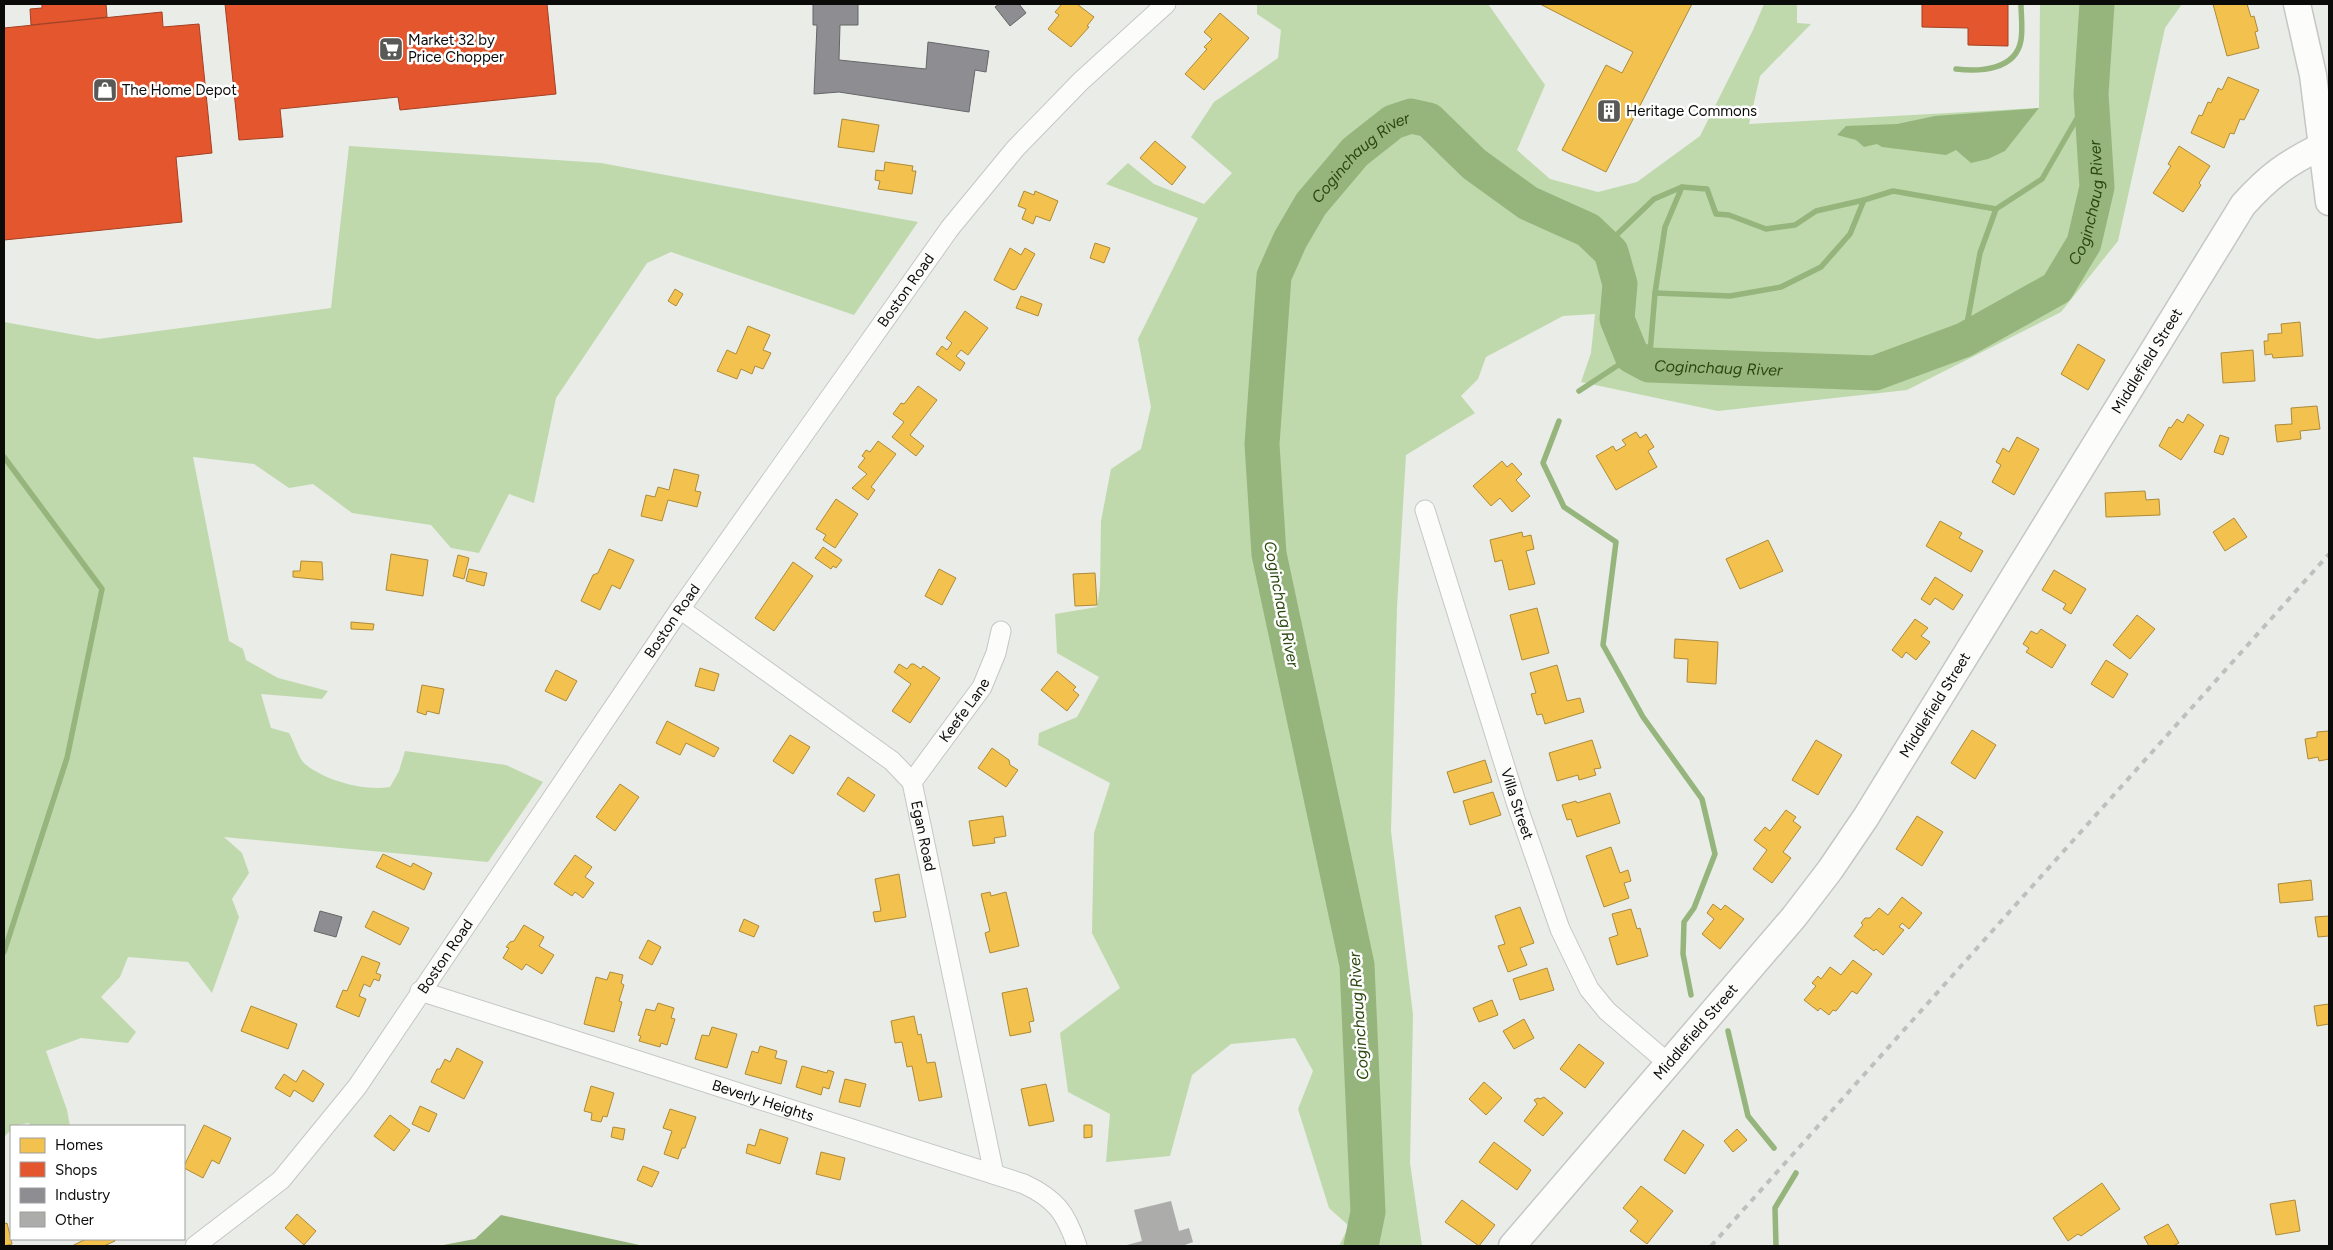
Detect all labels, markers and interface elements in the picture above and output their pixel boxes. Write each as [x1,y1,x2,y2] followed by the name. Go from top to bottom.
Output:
[408,31,504,66] place label: Market 32 by Price Chopper
[378,36,404,62] supermarket icon: Market 32 by Price Chopper
[92,77,118,103] shop icon: The Home Depot
[122,81,237,99] place label: The Home Depot
[1596,98,1622,124] building icon: Heritage Commons
[1626,102,1757,120] place label: Heritage Commons
[1307,108,1412,207] water label: Coginchaug River
[2064,139,2107,269] water label: Coginchaug River
[874,250,938,331] street label: Boston Road
[2108,305,2186,417] street label: Middlefield Street
[1654,356,1783,380] water label: Coginchaug River
[1260,539,1303,669] water label: Coginchaug River
[640,581,704,662] street label: Boston Road
[1896,649,1974,761] street label: Middlefield Street
[935,676,994,746] street label: Keefe Lane
[1497,766,1537,842] street label: Villa Street
[907,799,939,873] street label: Egan Road
[414,916,477,997] street label: Boston Road
[1345,951,1372,1081] water label: Coginchaug River
[1650,980,1742,1083] street label: Middlefield Street
[710,1076,816,1125] street label: Beverly Heights
[10,1125,185,1240] legend
[55,1136,103,1154] text: Homes
[55,1161,97,1179] text: Shops
[55,1186,110,1204] text: Industry
[55,1211,94,1229] text: Other

